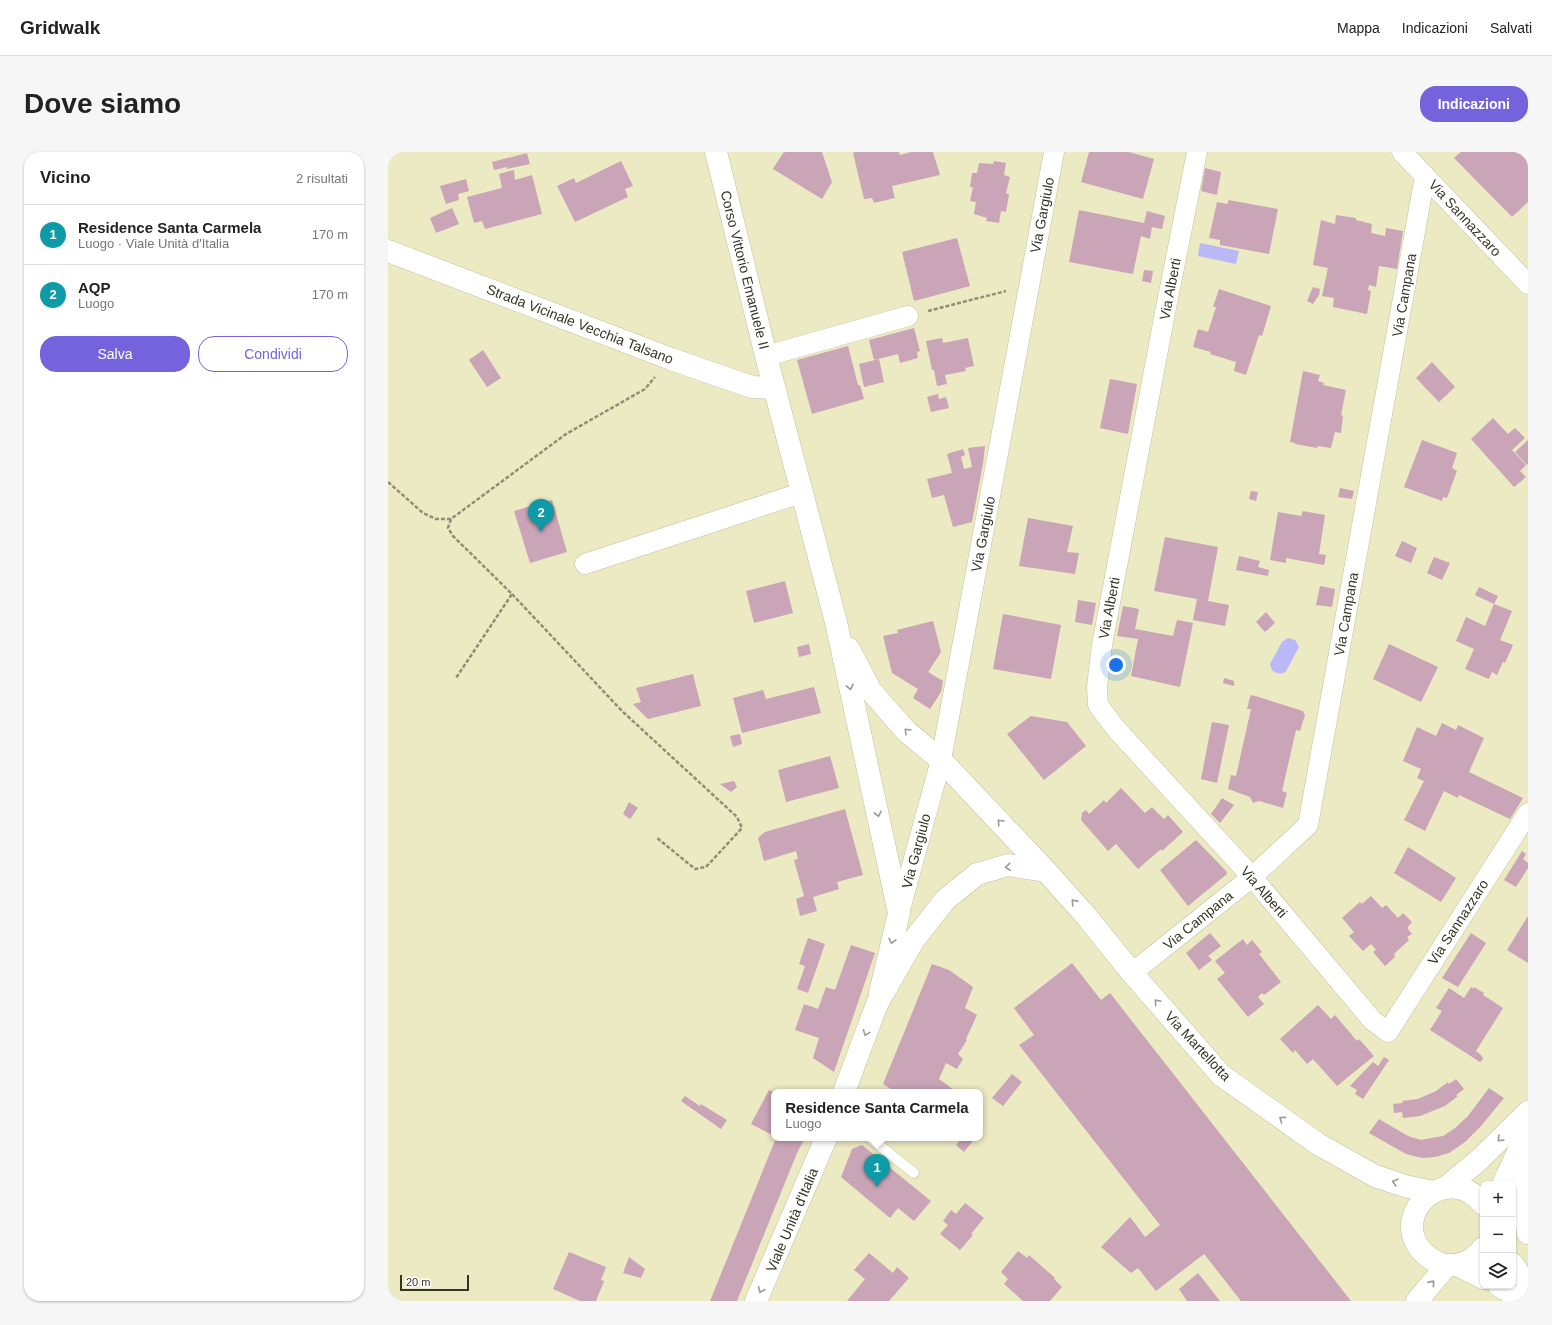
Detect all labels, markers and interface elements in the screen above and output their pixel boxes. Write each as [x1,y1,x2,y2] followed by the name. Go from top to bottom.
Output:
[20,17,100,38] text: Gridwalk
[1337,20,1380,36] text: Mappa
[1402,20,1468,36] text: Indicazioni
[1490,20,1532,36] text: Salvati
[1420,86,1528,122] button: Indicazioni
[24,88,181,119] text: Dove siamo
[40,168,91,187] text: Vicino
[296,171,348,186] text: 2 risultati
[1027,176,1057,254] street label: Via Gargiulo
[1426,176,1505,260] street label: Via Sannazzaro
[718,189,772,351] street label: Corso Vittorio Emanuele II
[78,219,261,236] text: Residence Santa Carmela
[49,227,57,242] text: 1
[312,227,348,242] text: 170 m
[78,236,229,251] text: Luogo · Viale Unità d'Italia
[1389,252,1419,338] street label: Via Campana
[1156,257,1184,321] street label: Via Alberti
[78,279,111,296] text: AQP
[484,281,676,367] street label: Strada Vicinale Vecchia Talsano
[49,287,57,302] text: 2
[312,287,348,302] text: 170 m
[78,296,114,311] text: Luogo
[40,336,190,372] button: Salva
[198,336,348,372] button: Condividi
[968,495,998,573] street label: Via Gargiulo
[528,499,554,532] pin: 2
[1331,571,1361,657] street label: Via Campana
[1095,576,1123,640] street label: Via Alberti
[1106,655,1126,675] your location
[845,684,853,690] one-way arrow
[904,728,912,736] one-way arrow
[873,811,881,817] one-way arrow
[898,812,934,890] street label: Via Gargiulo
[997,819,1005,827] one-way arrow
[1004,862,1011,871] one-way arrow
[1237,863,1291,921] street label: Via Alberti
[1424,876,1492,968] street label: Via Sannazzaro
[1160,887,1236,953] street label: Via Campana
[1072,900,1079,907] one-way arrow
[889,938,897,944] one-way arrow
[1155,999,1162,1007] one-way arrow
[1162,1008,1234,1084] street label: Via Martellotta
[863,1029,871,1036] one-way arrow
[771,1089,983,1141] popup
[785,1099,969,1116] text: Residence Santa Carmela
[785,1116,821,1131] text: Luogo
[1280,1117,1287,1124] one-way arrow
[1497,1135,1505,1142] one-way arrow
[864,1154,890,1187] pin: 1
[763,1165,821,1274] street label: Viale Unità d'Italia
[1391,1179,1398,1187] one-way arrow
[1480,1181,1516,1289] map controls
[1480,1181,1516,1217] button: +
[1480,1217,1516,1253] button: −
[1480,1253,1516,1289] button: layers
[400,1273,469,1292] scale bar
[406,1276,430,1288] text: 20 m
[1427,1280,1434,1288] one-way arrow
[758,1285,766,1293] one-way arrow

